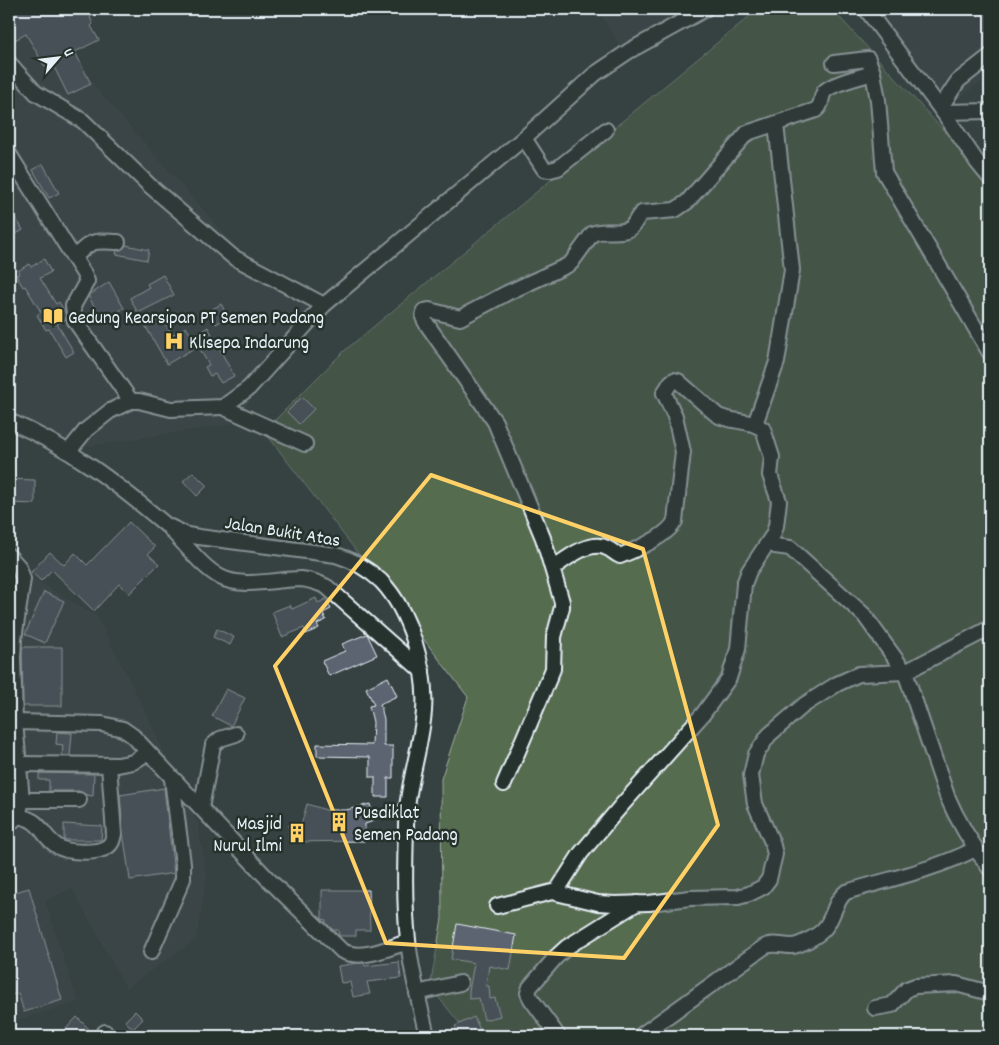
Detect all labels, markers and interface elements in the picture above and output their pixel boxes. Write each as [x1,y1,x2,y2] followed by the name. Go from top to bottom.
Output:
[32,32,82,82] north arrow
[57,45,78,61] text: U
[42,305,64,327] library icon: Gedung Kearsipan PT Semen Padang
[68,306,324,333] place label: Gedung Kearsipan PT Semen Padang
[163,330,185,352] hospital icon: Klisepa Indarung
[189,331,309,358] place label: Klisepa Indarung
[223,511,342,556] street label: Jalan Bukit Atas
[354,801,458,850] place label: Pusdiklat Semen Padang
[328,811,350,833] building icon: Pusdiklat Semen Padang
[213,812,283,861] place label: Masjid Nurul Ilmi
[286,822,308,844] building icon: Masjid Nurul Ilmi

